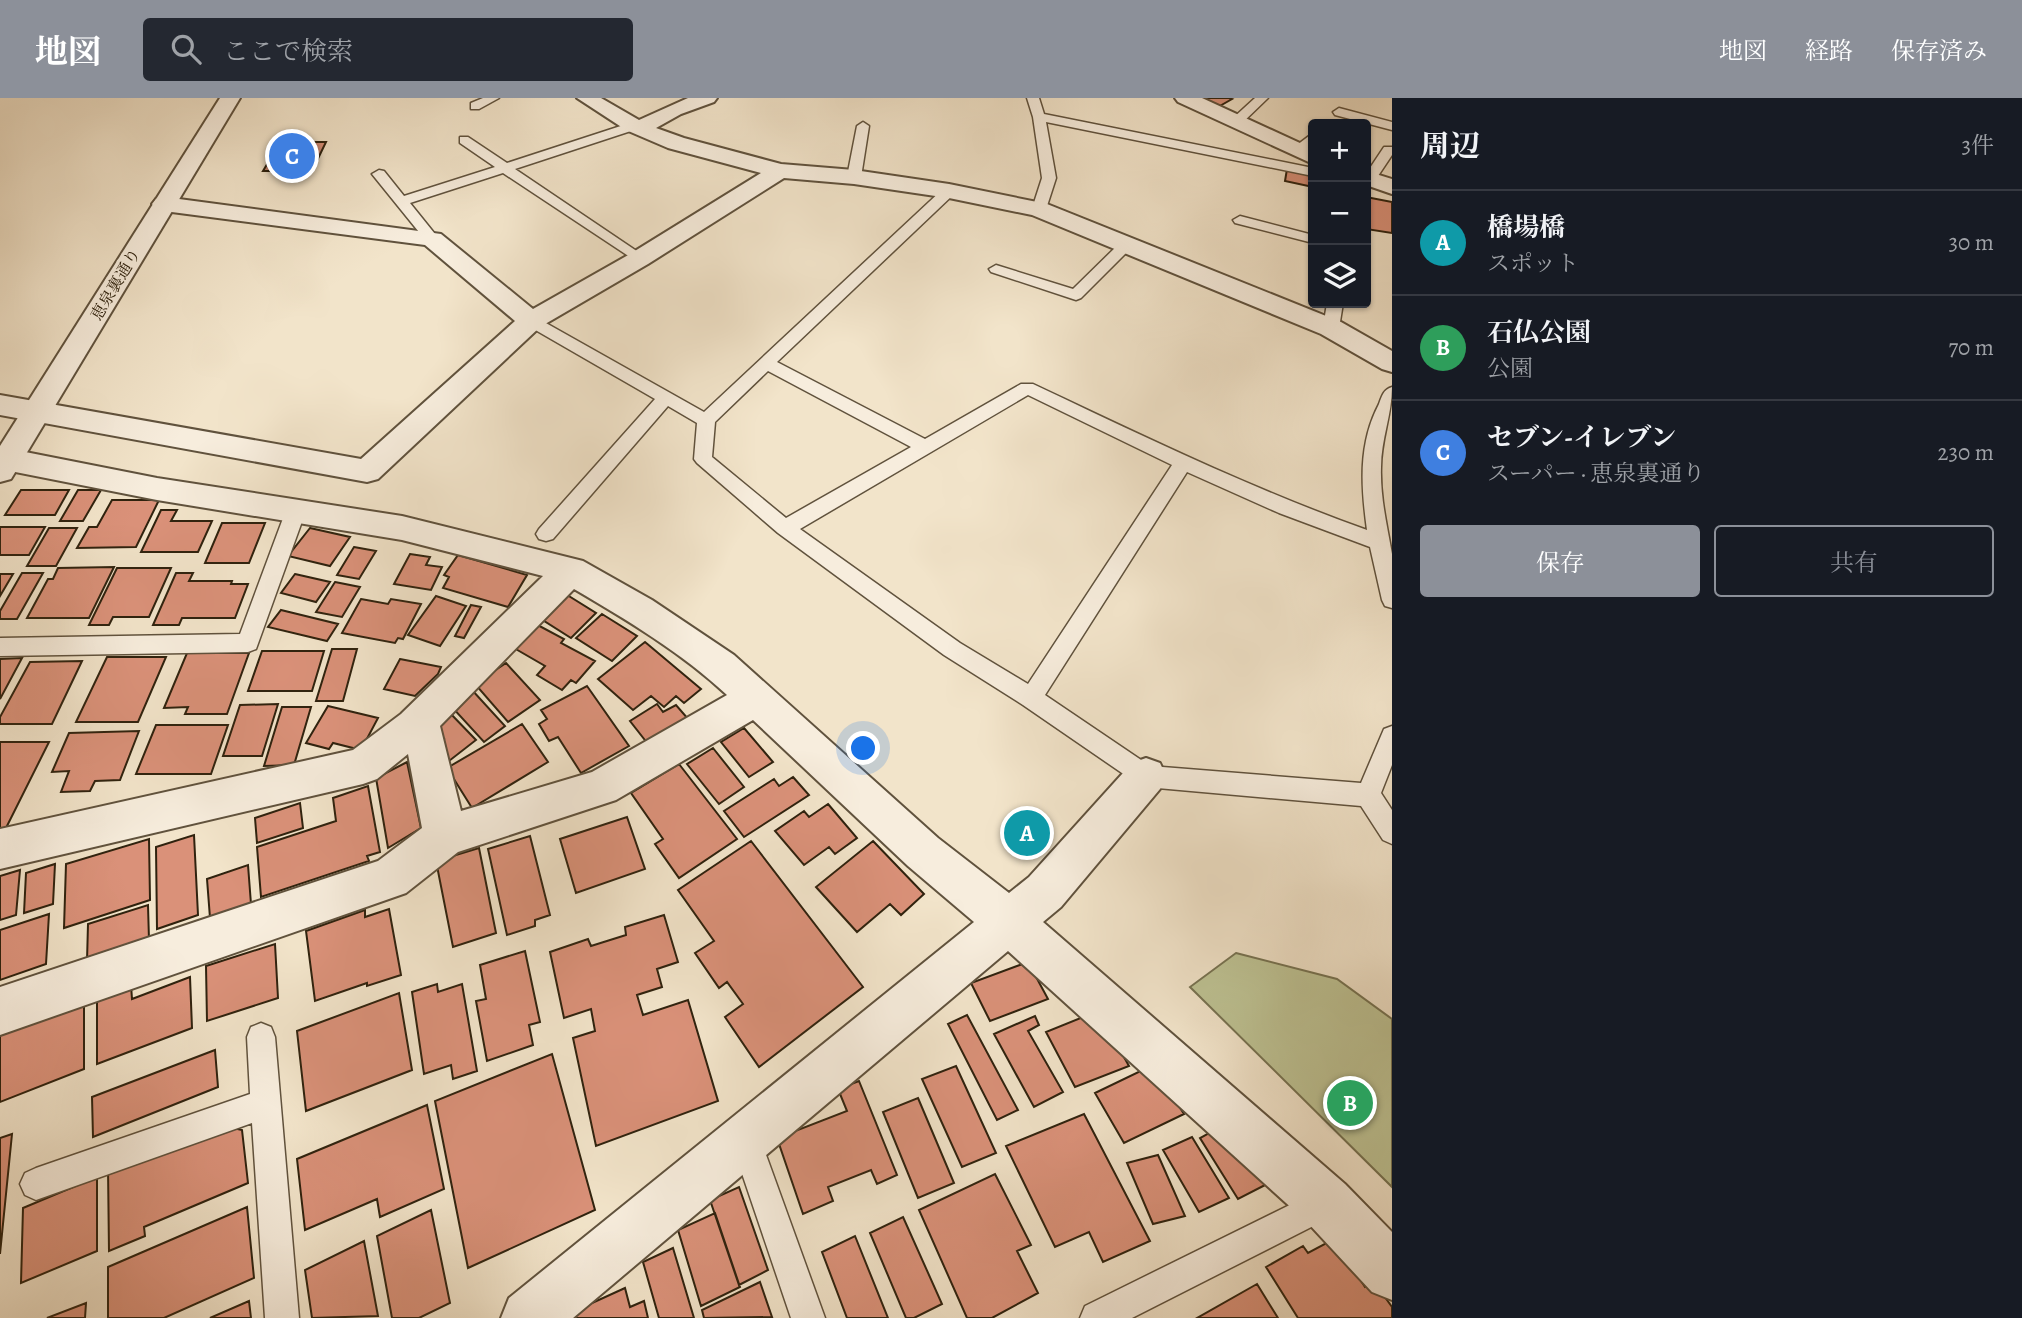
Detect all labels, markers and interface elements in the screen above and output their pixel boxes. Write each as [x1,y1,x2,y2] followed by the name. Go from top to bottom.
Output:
[143,18,633,81] search box
[35,29,101,74] text: 地図
[167,30,205,68] icon: search
[223,34,353,69] text: ここで検索
[1719,35,1767,67] text: 地図
[1805,35,1853,67] text: 経路
[1891,35,1987,67] text: 保存済み
[1308,119,1371,308] map controls
[1308,119,1371,182] button: +
[1420,126,1480,166] text: 周辺
[269,130,315,182] pin: C
[1961,130,1994,161] text: 3件
[1308,182,1371,245] button: −
[1487,210,1565,245] text: 橋場橋
[1436,227,1450,258] text: A
[1948,227,1994,258] text: 30 m
[86,245,146,324] street label: 恵泉裏通り
[1308,245,1371,308] button: layers
[1487,248,1579,279] text: スポット
[1487,315,1591,350] text: 石仏公園
[1436,332,1450,363] text: B
[1948,332,1994,363] text: 70 m
[1487,353,1533,384] text: 公園
[1487,420,1676,455] text: セブン-イレブン
[1436,437,1450,468] text: C
[1938,437,1994,468] text: 230 m
[1487,458,1705,489] text: スーパー · 恵泉裏通り
[1420,525,1700,597] button: 保存
[1714,525,1994,597] button: 共有
[846,731,880,765] your location
[1004,807,1050,859] pin: A
[1327,1077,1373,1129] pin: B

